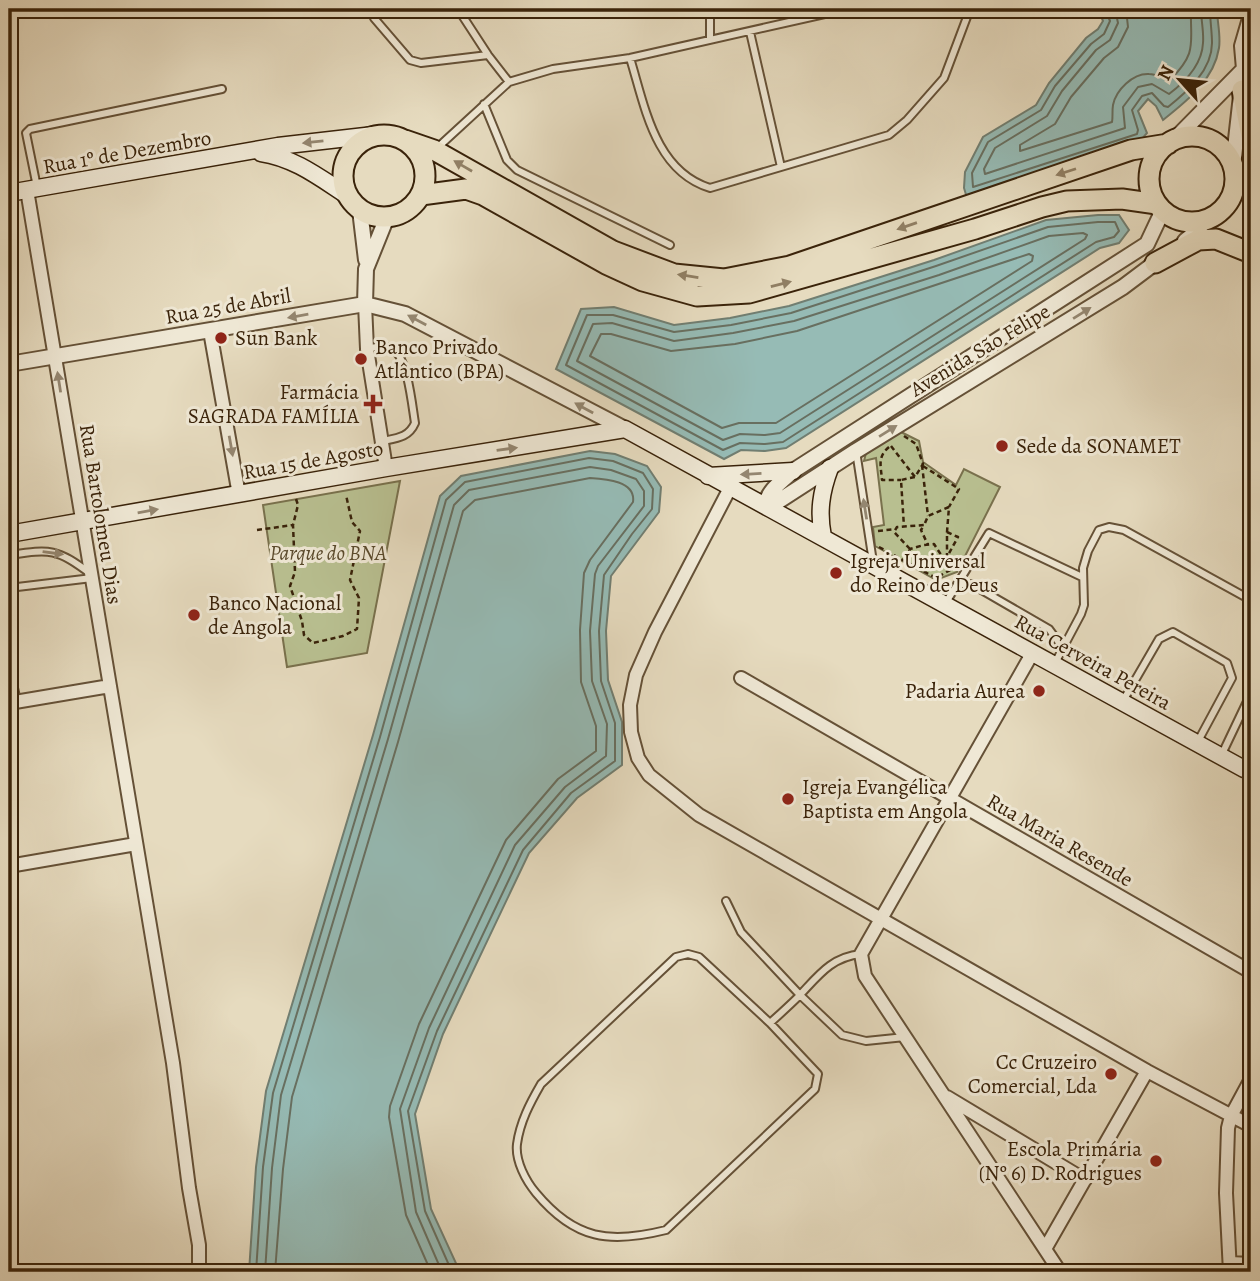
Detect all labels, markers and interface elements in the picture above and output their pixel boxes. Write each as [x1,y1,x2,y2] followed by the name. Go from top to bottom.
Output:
[1144,46,1214,116] north arrow
[1151,61,1181,85] text: N
[41,123,213,181] street label: Rua 1º de Dezembro
[302,137,324,148] one-way arrow
[453,160,472,172] one-way arrow
[1055,167,1076,178] one-way arrow
[897,221,918,232] one-way arrow
[677,270,699,281] one-way arrow
[771,279,792,289] one-way arrow
[163,281,293,331] street label: Rua 25 de Abril
[904,297,1055,403] street label: Avenida São Felipe
[1072,306,1091,319] one-way arrow
[287,311,309,322] one-way arrow
[407,314,426,326] one-way arrow
[235,324,318,352] place label: Sun Bank
[213,330,229,346] marker: Sun Bank
[374,333,504,385] place label: Banco Privado Atlântico (BPA)
[353,351,369,367] marker: Banco Privado Atlântico (BPA)
[53,371,64,393] one-way arrow
[188,378,360,430] place label: Farmácia SAGRADA FAMÍLIA
[365,396,381,412] marker: Farmácia SAGRADA FAMÍLIA
[574,402,593,414] one-way arrow
[73,422,129,606] street label: Rua Bartolomeu Dias
[878,425,897,437] one-way arrow
[1016,432,1181,460] place label: Sede da SONAMET
[241,434,385,486] street label: Rua 15 de Agosto
[225,435,236,457] one-way arrow
[994,438,1010,454] marker: Sede da SONAMET
[496,443,518,454] one-way arrow
[740,468,762,479] one-way arrow
[859,498,870,520] one-way arrow
[138,505,160,516] one-way arrow
[269,539,387,567] park label: Parque do BNA
[850,547,998,599] place label: Igreja Universal do Reino de Deus
[42,548,64,559] one-way arrow
[828,565,844,581] marker: Igreja Universal do Reino de Deus
[208,589,341,641] place label: Banco Nacional de Angola
[186,607,202,623] marker: Banco Nacional de Angola
[1010,607,1176,717] street label: Rua Cerveira Pereira
[905,677,1025,705] place label: Padaria Aurea
[1031,683,1047,699] marker: Padaria Aurea
[802,773,968,825] place label: Igreja Evangélica Baptista em Angola
[982,787,1138,893] street label: Rua Maria Resende
[780,791,796,807] marker: Igreja Evangélica Baptista em Angola
[968,1048,1097,1100] place label: Cc Cruzeiro Comercial, Lda
[1103,1066,1119,1082] marker: Cc Cruzeiro Comercial, Lda
[979,1135,1142,1187] place label: Escola Primária (Nº 6) D. Rodrigues
[1148,1153,1164,1169] marker: Escola Primária (Nº 6) D. Rodrigues

